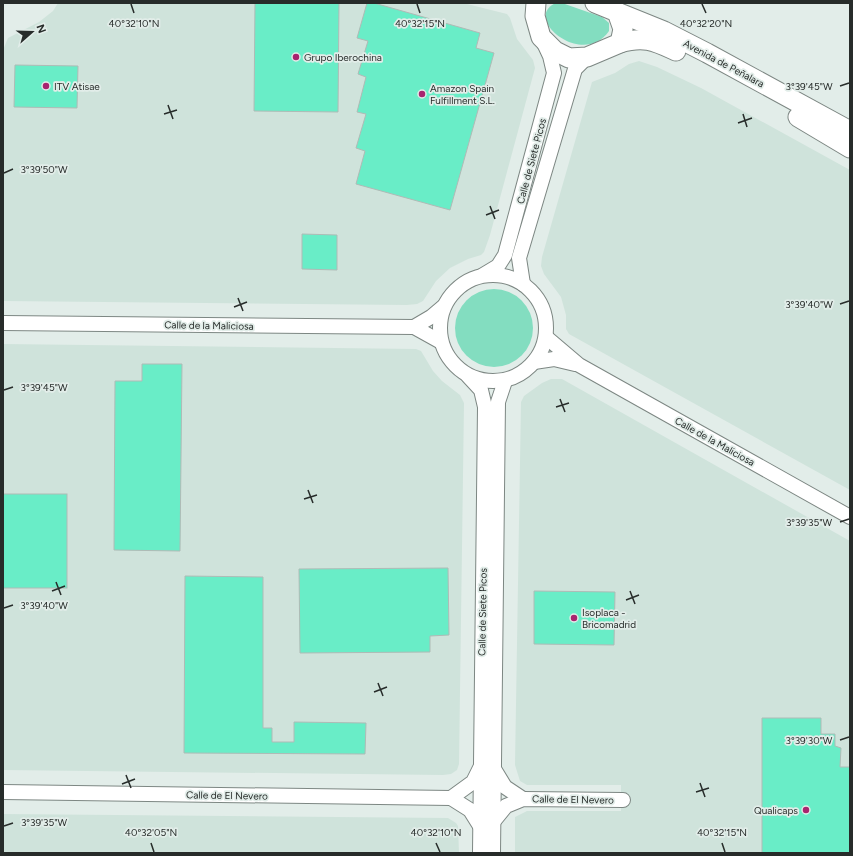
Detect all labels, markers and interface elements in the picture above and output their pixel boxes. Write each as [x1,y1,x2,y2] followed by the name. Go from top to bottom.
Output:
[12,12,52,52] north arrow
[109,17,159,30] text: 40°32'10"N
[395,17,445,30] text: 40°32'15"N
[680,17,732,30] text: 40°32'20"N
[33,23,48,35] text: N
[681,37,767,90] street label: Avenida de Peñalara
[304,51,382,64] place label: Grupo Iberochina
[291,52,301,62] marker: Grupo Iberochina
[54,80,100,93] place label: ITV Atisae
[786,80,833,93] text: 3°39'45"W
[41,81,51,91] marker: ITV Atisae
[430,82,495,107] place label: Amazon Spain Fulfillment S.L.
[417,89,427,99] marker: Amazon Spain Fulfillment S.L.
[514,117,549,205] street label: Calle de Siete Picos
[20,163,68,176] text: 3°39'50"W
[785,298,833,311] text: 3°39'40"W
[164,318,254,333] street label: Calle de la Maliciosa
[21,381,68,394] text: 3°39'45"W
[672,414,757,469] street label: Calle de la Maliciosa
[786,516,833,529] text: 3°39'35"W
[475,568,490,656] street label: Calle de Siete Picos
[20,599,68,612] text: 3°39'40"W
[582,606,636,631] place label: Isoplaca - Bricomadrid
[569,613,579,623] marker: Isoplaca - Bricomadrid
[786,734,833,747] text: 3°39'30"W
[186,788,268,803] street label: Calle de El Nevero
[532,792,614,807] street label: Calle de El Nevero
[754,804,798,817] place label: Qualicaps
[801,805,811,815] marker: Qualicaps
[21,816,68,829] text: 3°39'35"W
[125,826,177,839] text: 40°32'05"N
[411,826,461,839] text: 40°32'10"N
[697,826,747,839] text: 40°32'15"N

